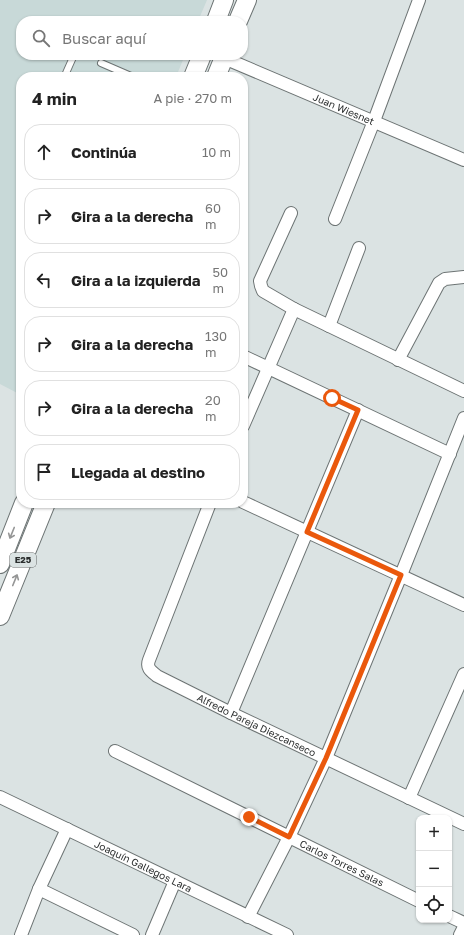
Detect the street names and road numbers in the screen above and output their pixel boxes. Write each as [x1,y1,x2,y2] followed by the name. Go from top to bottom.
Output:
[311,91,376,127] street label: Juan Wiesnet
[10,553,36,567] road number: E25
[195,691,318,759] street label: Alfredo Pareja Diezcanseco
[93,837,194,894] street label: Joaquín Gallegos Lara
[298,837,386,889] street label: Carlos Torres Salas

